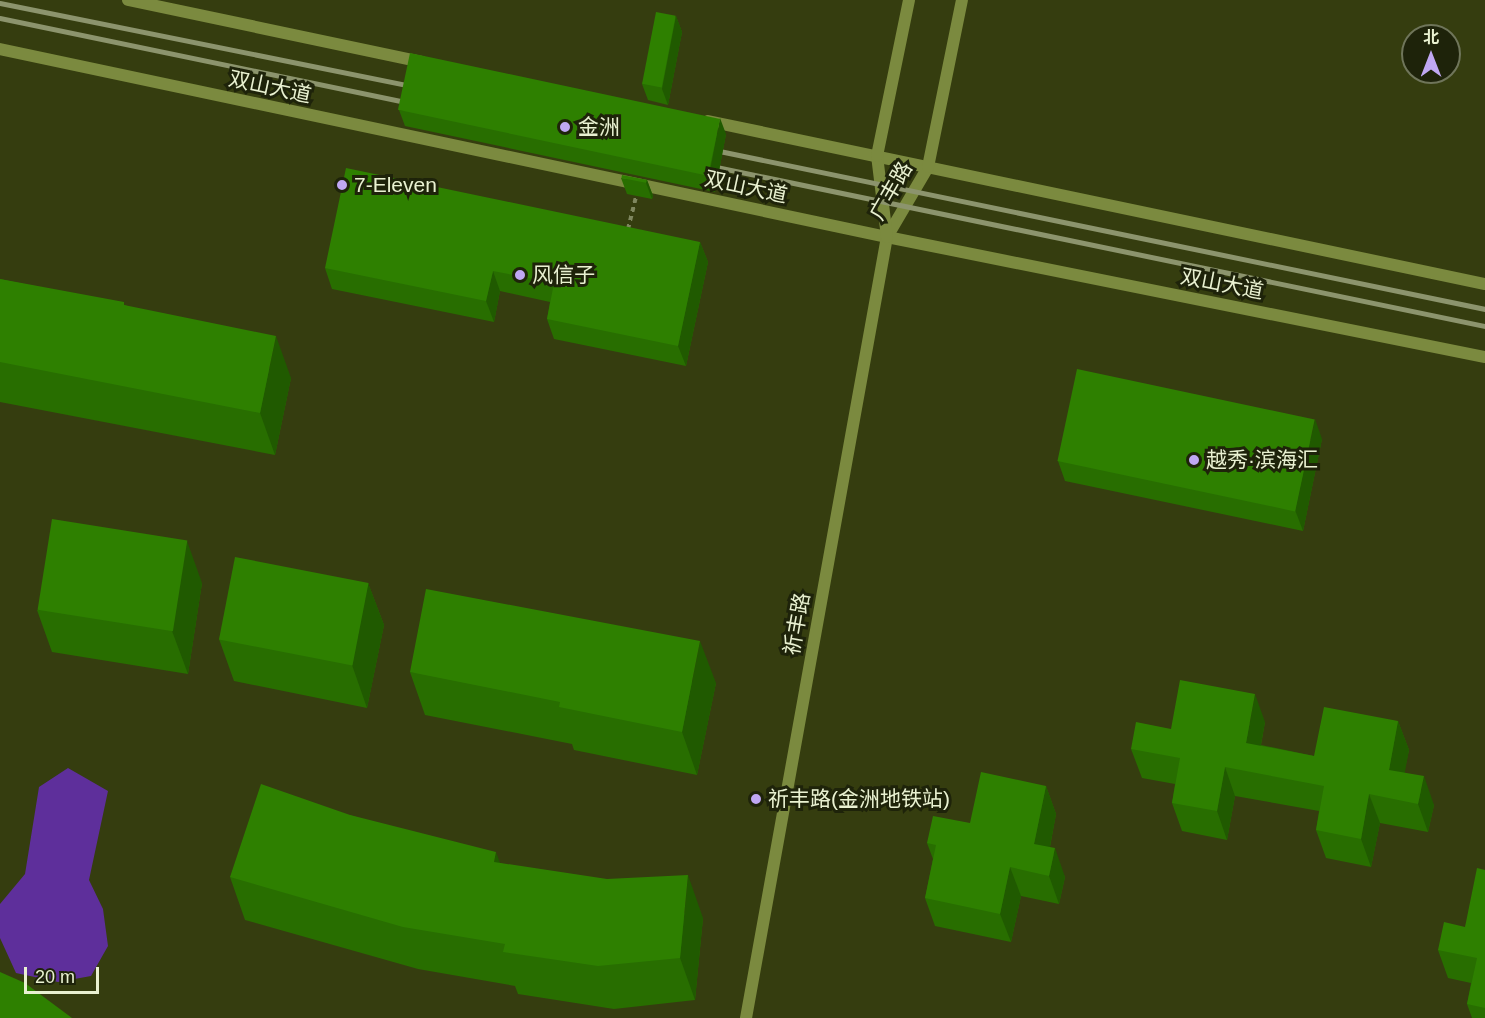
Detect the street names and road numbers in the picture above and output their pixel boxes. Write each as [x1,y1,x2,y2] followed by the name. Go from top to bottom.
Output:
[226,66,314,108] street label: 双山大道
[864,157,918,225] street label: 广丰路
[702,166,790,208] street label: 双山大道
[1178,264,1266,304] street label: 双山大道
[779,591,815,657] street label: 祈丰路

